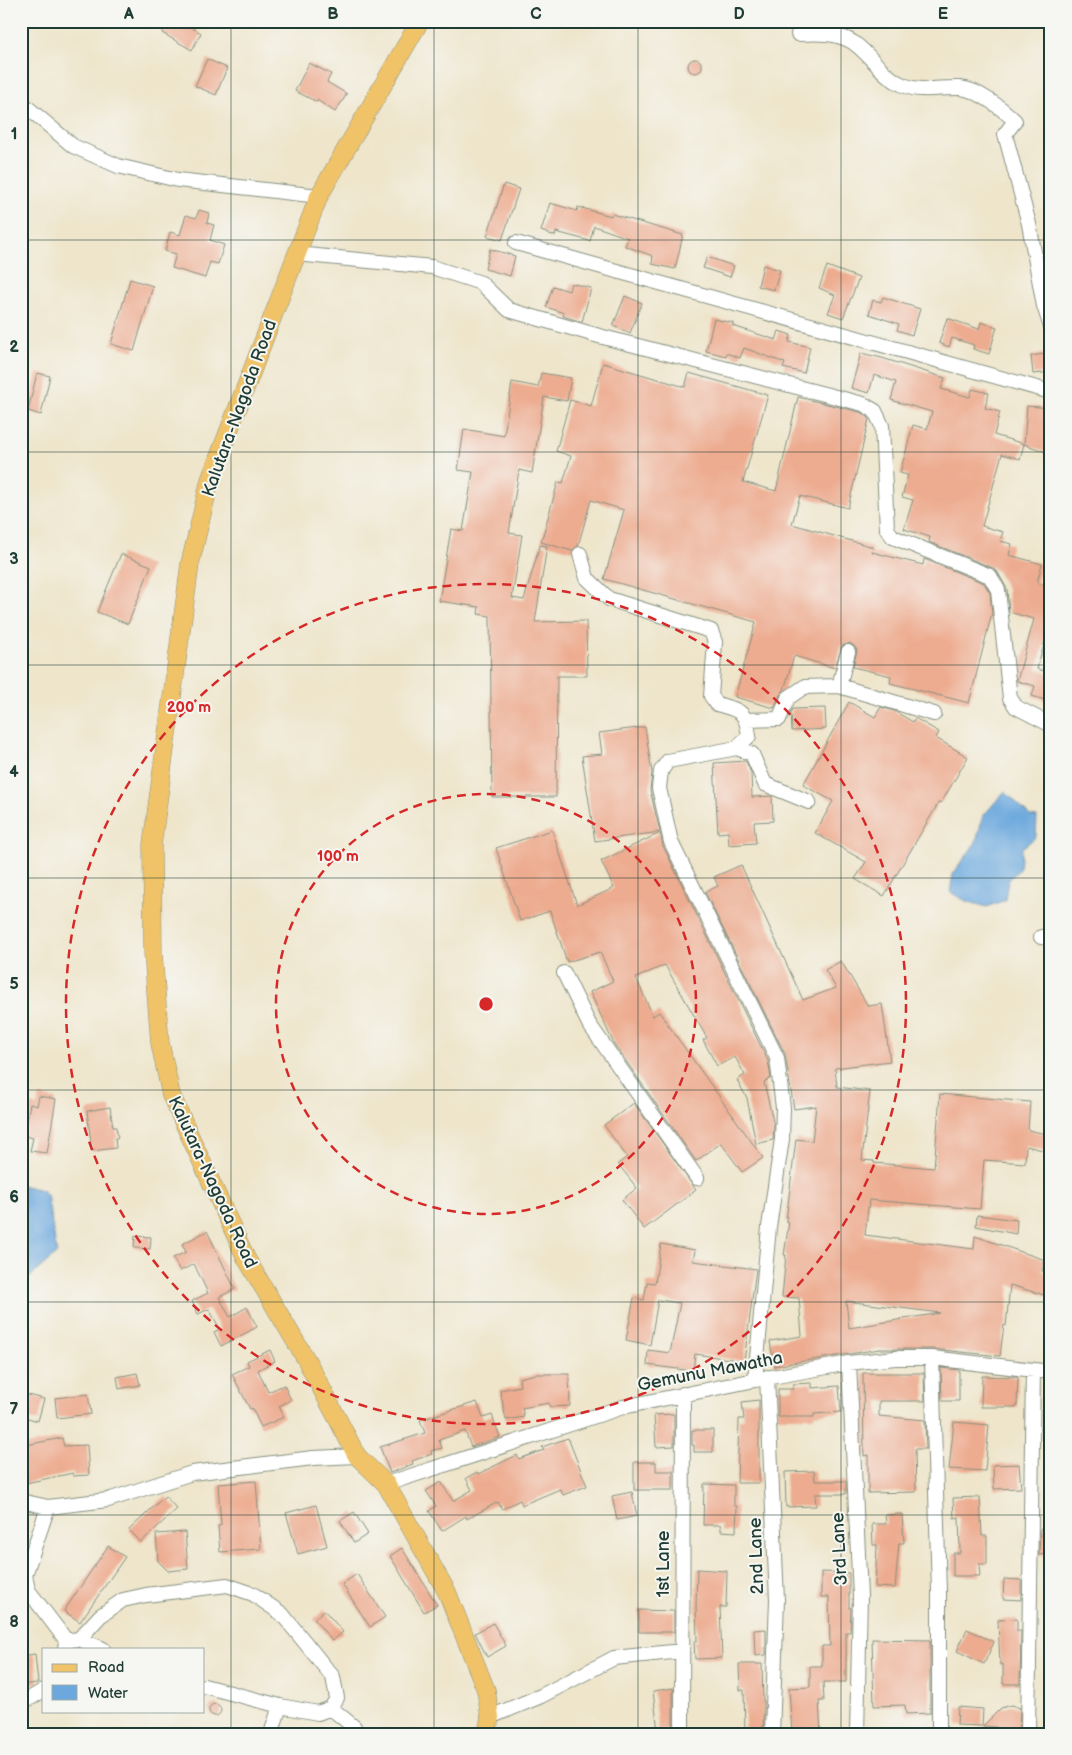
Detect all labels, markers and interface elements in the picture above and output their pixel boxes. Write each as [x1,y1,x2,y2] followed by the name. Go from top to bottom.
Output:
[123,5,134,24] text: A
[327,5,339,24] text: B
[530,5,542,24] text: C
[733,5,745,24] text: D
[938,5,948,24] text: E
[11,125,17,144] text: 1
[198,317,281,500] street label: Kalutara-Nagoda Road
[9,338,19,357] text: 2
[9,550,19,569] text: 3
[167,698,211,717] text: 200 m
[9,763,19,782] text: 4
[317,847,359,866] text: 100 m
[9,975,19,994] text: 5
[477,995,495,1013] centre of rings
[164,1093,262,1271] street label: Kalutara-Nagoda Road
[9,1188,19,1207] text: 6
[636,1347,784,1396] street label: Gemunu Mawatha
[10,1400,19,1419] text: 7
[827,1512,852,1586] street label: 3rd Lane
[745,1517,768,1595] street label: 2nd Lane
[653,1530,674,1598] street label: 1st Lane
[9,1613,19,1632] text: 8
[42,1648,205,1712] legend
[88,1658,124,1677] text: Road
[88,1684,128,1703] text: Water

